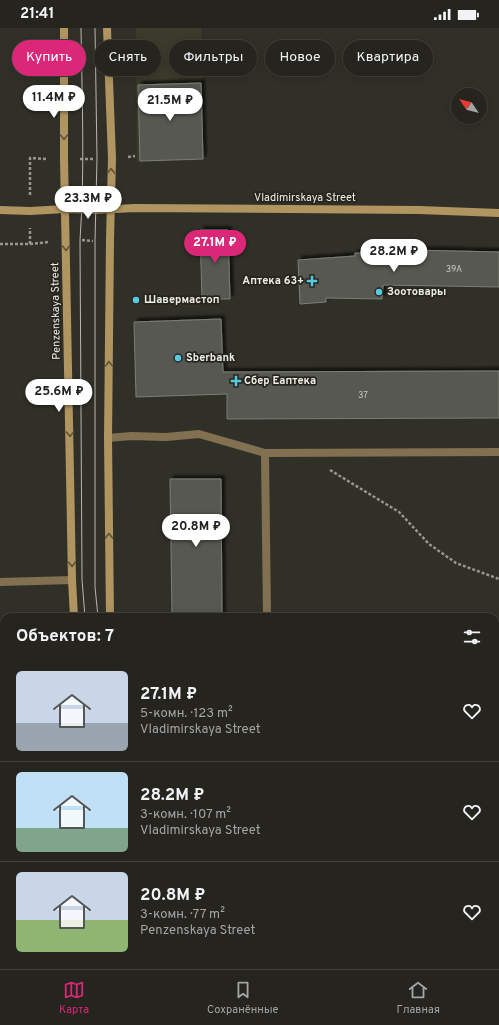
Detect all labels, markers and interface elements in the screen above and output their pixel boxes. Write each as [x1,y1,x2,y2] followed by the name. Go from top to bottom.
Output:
[20,5,54,24] text: 21:41
[12,40,86,76] chip: Купить
[94,40,161,76] chip: Снять
[169,40,257,76] chip: Фильтры
[265,40,335,76] chip: Новое
[343,40,433,76] chip: Квартира
[17,85,91,119] pin: 11.4M ₽
[133,88,207,122] pin: 21.5M ₽
[451,88,487,124] north arrow
[451,88,487,124] map controls
[32,90,76,106] text: 11.4M ₽
[147,93,193,109] text: 21.5M ₽
[60,134,68,140] one-way arrow
[107,168,116,174] one-way arrow
[51,186,125,220] pin: 23.3M ₽
[64,191,112,207] text: 23.3M ₽
[254,191,356,205] street label: Vladimirskaya Street
[178,230,252,264] pin: 27.1M ₽
[193,235,237,251] text: 27.1M ₽
[357,239,431,273] pin: 28.2M ₽
[369,244,419,260] text: 28.2M ₽
[62,245,70,251] one-way arrow
[48,262,64,360] street label: Penzenskaya Street
[446,264,462,275] house number: 39А
[242,274,304,288] place label: Аптека 63+
[307,276,317,286] marker: Аптека 63+
[387,285,446,299] place label: Зоотовары
[374,287,384,297] marker: Зоотовары
[144,293,220,307] place label: Шавермастоп
[131,295,141,305] marker: Шавермастоп
[186,351,235,365] place label: Sberbank
[173,353,183,363] marker: Sberbank
[105,361,113,367] one-way arrow
[244,374,316,388] place label: Сбер Еаптека
[231,376,241,386] marker: Сбер Еаптека
[22,379,96,413] pin: 25.6M ₽
[34,384,84,400] text: 25.6M ₽
[358,390,368,401] house number: 37
[66,431,74,437] one-way arrow
[159,514,233,548] pin: 20.8M ₽
[171,519,221,535] text: 20.8M ₽
[105,533,113,539] one-way arrow
[68,561,76,567] one-way arrow
[16,626,114,648] text: Объектов: 7
[461,626,483,648] icon: filters
[140,684,197,706] text: 27.1M ₽
[48,687,96,735] icon: home
[461,700,483,722] icon: heart
[140,706,233,722] text: 5-комн. · 123 m²
[140,722,261,738] text: Vladimirskaya Street
[140,785,204,807] text: 28.2M ₽
[48,788,96,836] icon: home
[461,801,483,823] icon: heart
[140,807,231,823] text: 3-комн. · 107 m²
[140,823,261,839] text: Vladimirskaya Street
[140,885,206,907] text: 20.8M ₽
[48,888,96,936] icon: home
[461,901,483,923] icon: heart
[140,907,225,923] text: 3-комн. · 77 m²
[140,923,255,939] text: Penzenskaya Street
[59,979,89,1017] tab: Карта
[207,979,278,1017] tab: Сохранённые
[396,979,440,1017] tab: Главная

